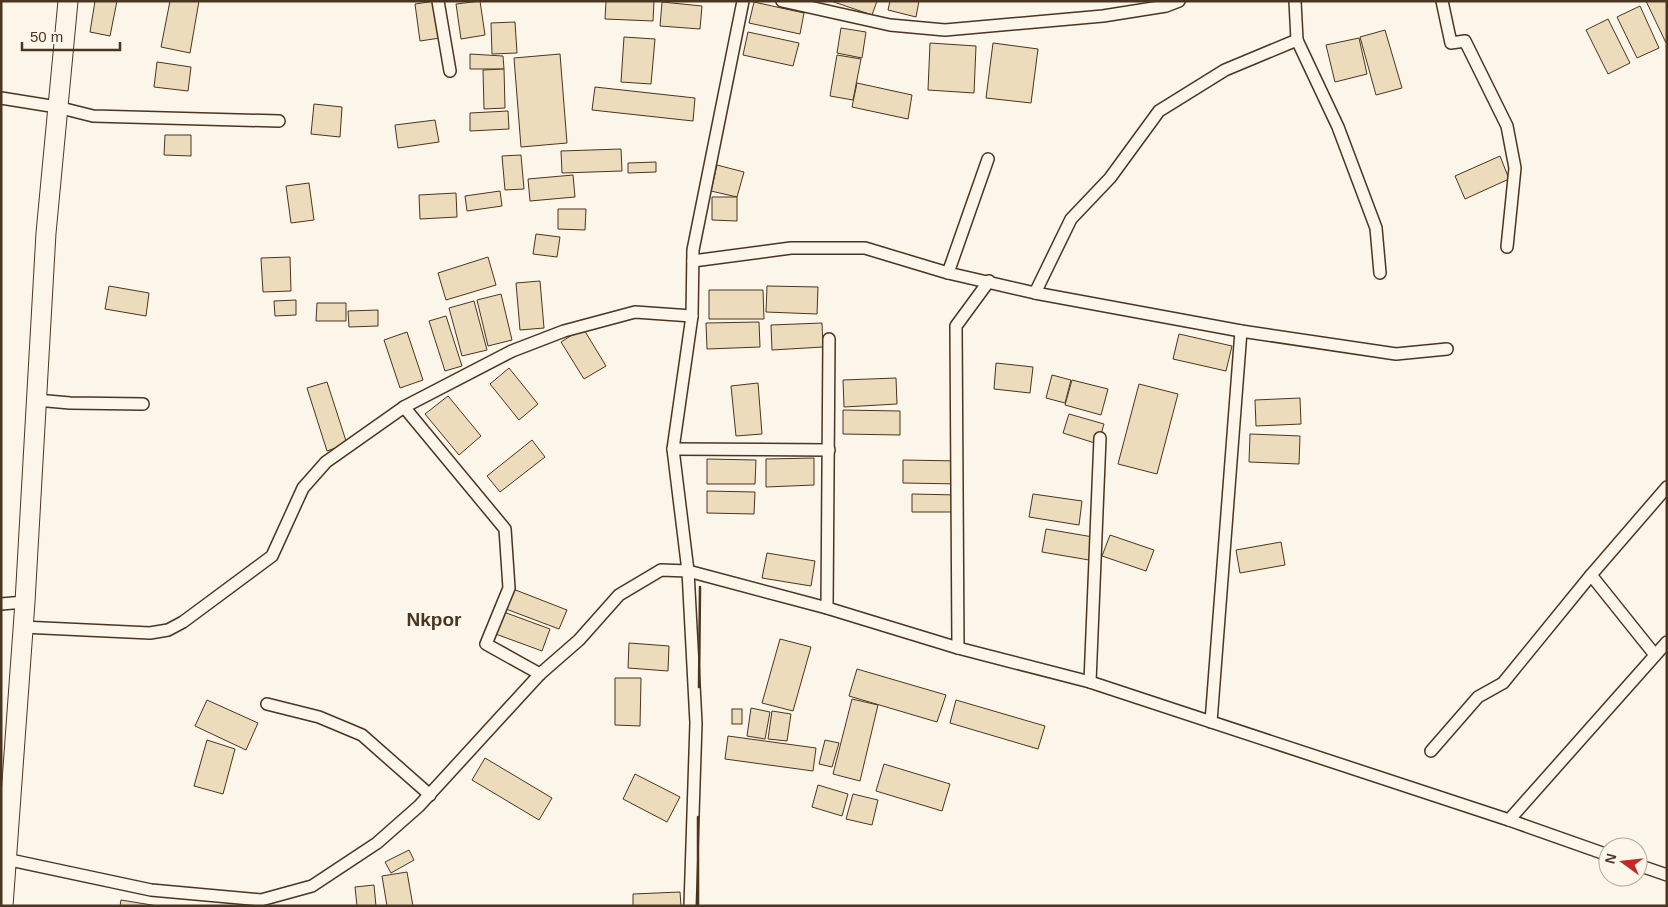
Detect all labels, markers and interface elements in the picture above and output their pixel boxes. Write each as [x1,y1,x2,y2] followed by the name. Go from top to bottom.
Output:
[22,20,120,52] scale bar
[30,28,63,45] text: 50 m
[407,609,462,630] district label: Nkpor
[1598,837,1648,887] north arrow
[1601,852,1619,866] text: N

